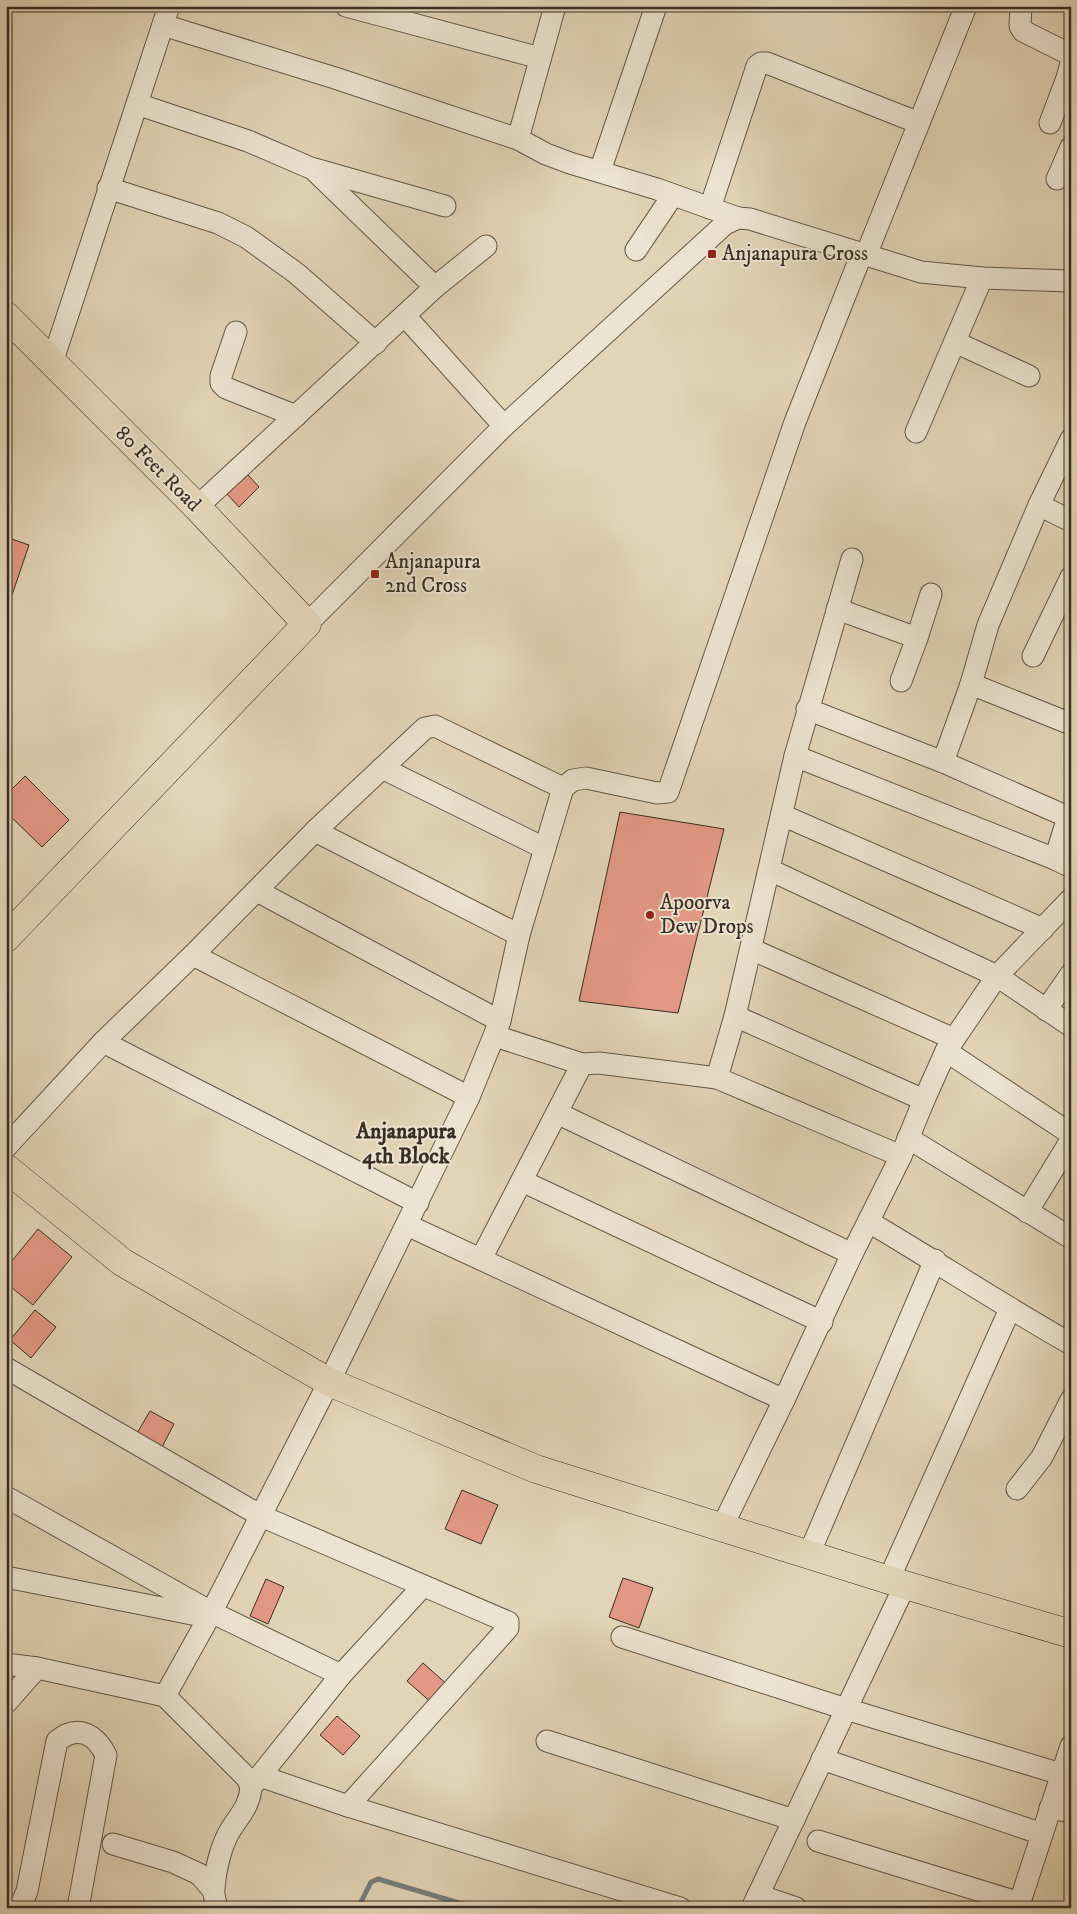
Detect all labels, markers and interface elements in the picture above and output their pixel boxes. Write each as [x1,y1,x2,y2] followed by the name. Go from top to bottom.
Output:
[722,241,868,267] place label: Anjanapura Cross
[706,248,718,260] marker: Anjanapura Cross
[110,421,207,518] street label: 80 Feet Road
[385,549,481,599] place label: Anjanapura 2nd Cross
[369,568,381,580] marker: Anjanapura 2nd Cross
[660,890,753,940] place label: Apoorva Dew Drops
[644,909,656,921] marker: Apoorva Dew Drops
[355,1118,457,1170] district label: Anjanapura 4th Block

